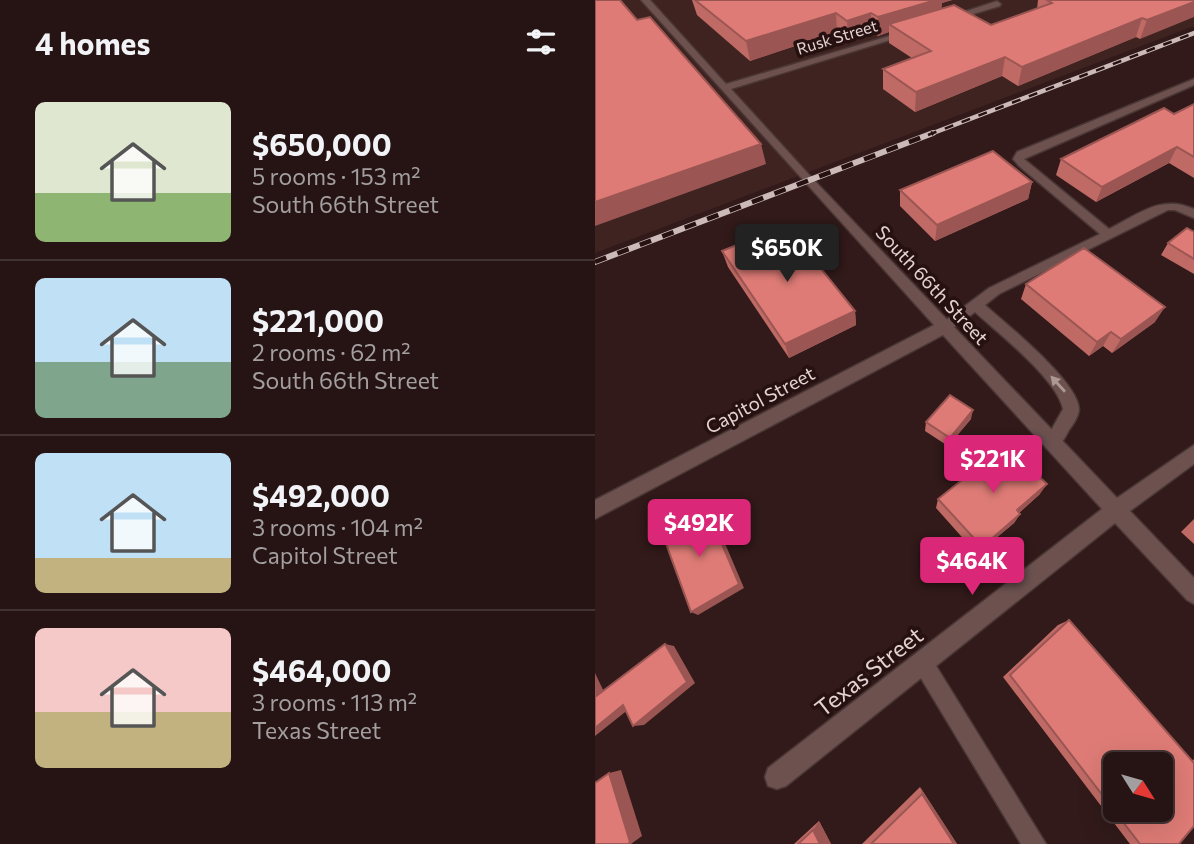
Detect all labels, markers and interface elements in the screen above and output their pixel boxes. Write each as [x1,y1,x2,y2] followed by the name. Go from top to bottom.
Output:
[794,15,880,58] street label: Rusk Street
[522,23,560,61] icon: filters
[35,24,150,61] text: 4 homes
[252,125,392,162] text: $650,000
[91,130,175,214] icon: home
[252,162,421,190] text: 5 rooms · 153 m²
[252,190,439,218] text: South 66th Street
[871,220,994,349] street label: South 66th Street
[738,224,836,284] pin: $650K
[751,233,823,261] text: $650K
[252,301,384,338] text: $221,000
[91,306,175,390] icon: home
[252,338,411,366] text: 2 rooms · 62 m²
[701,361,818,438] street label: Capitol Street
[252,366,439,394] text: South 66th Street
[1050,375,1066,393] one-way arrow
[944,435,1042,495] pin: $221K
[960,444,1026,472] text: $221K
[252,476,390,513] text: $492,000
[91,481,175,565] icon: home
[650,500,748,559] pin: $492K
[664,508,734,536] text: $492K
[252,513,423,541] text: 3 rooms · 104 m²
[923,538,1021,597] pin: $464K
[252,541,398,569] text: Capitol Street
[936,546,1008,574] text: $464K
[809,620,928,722] street label: Texas Street
[252,651,391,688] text: $464,000
[91,656,175,740] icon: home
[252,688,417,716] text: 3 rooms · 113 m²
[252,716,381,744] text: Texas Street
[1103,752,1173,822] north arrow
[1103,752,1173,822] map controls

